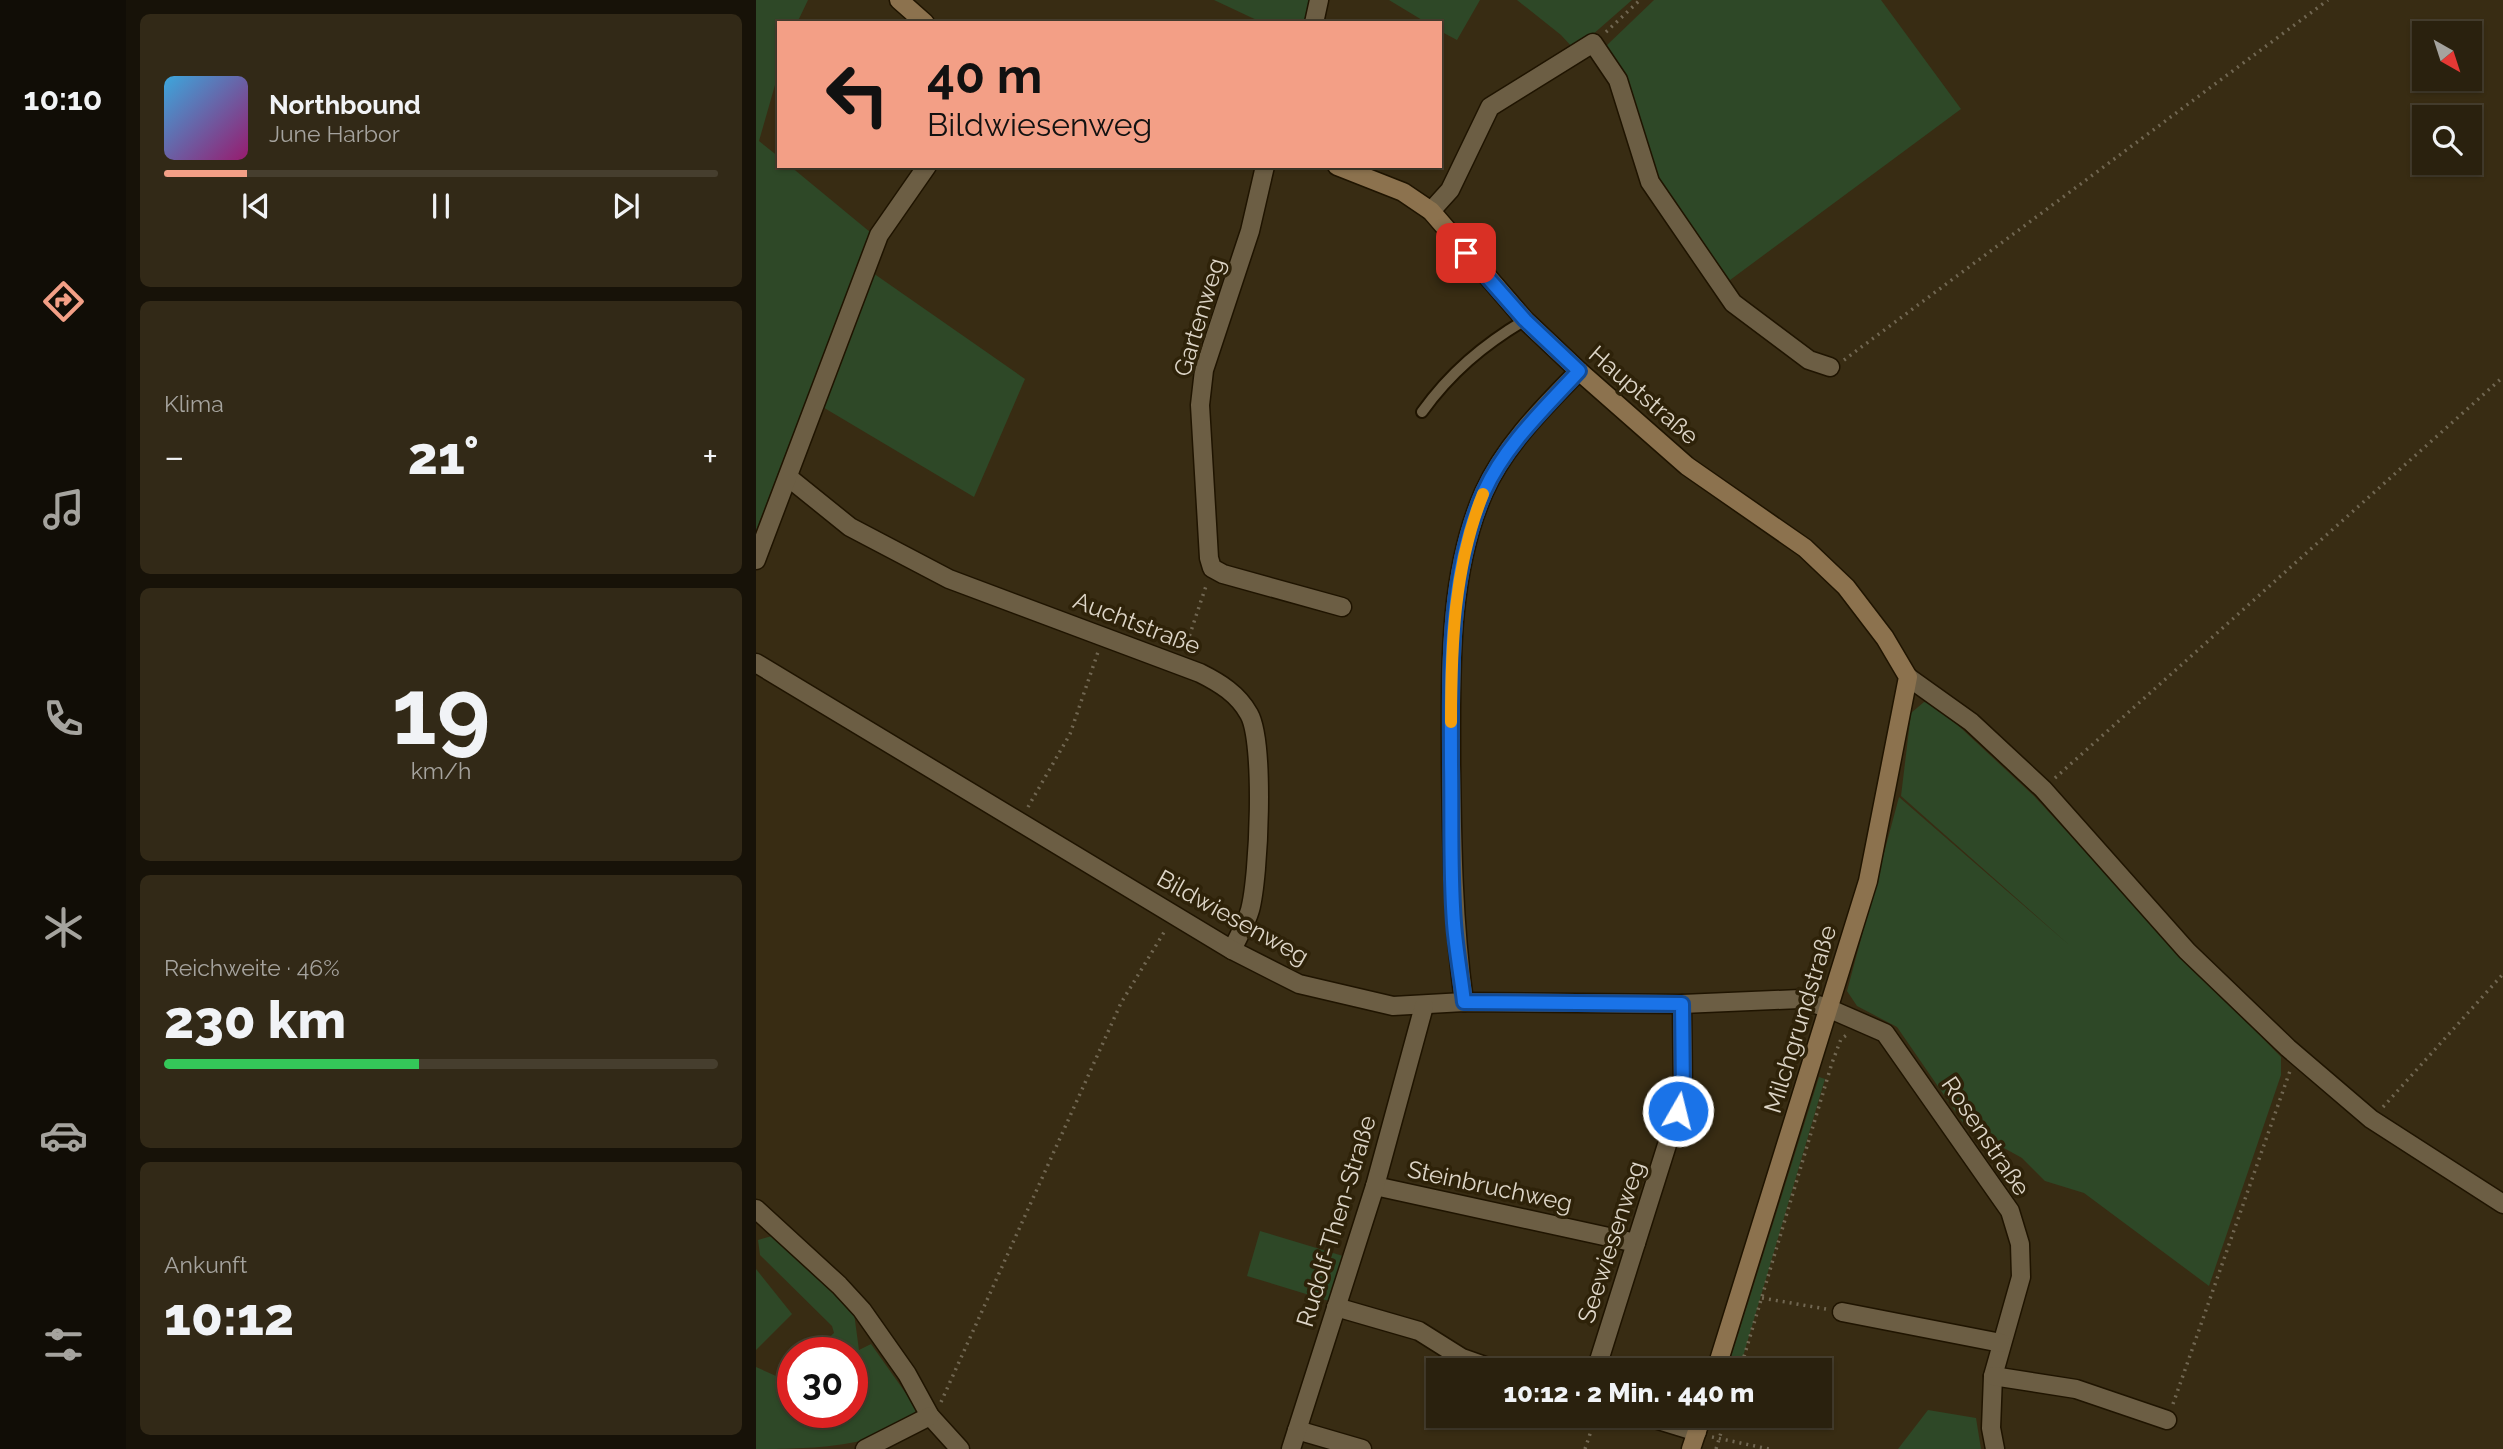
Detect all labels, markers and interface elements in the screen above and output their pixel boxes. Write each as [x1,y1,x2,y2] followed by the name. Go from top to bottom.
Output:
[2412,21,2482,91] north arrow
[2412,21,2482,175] map controls
[927,47,1042,104] text: 40 m
[812,49,903,140] icon: left
[24,80,102,117] text: 10:10
[269,90,421,120] text: Northbound
[2412,105,2482,175] button: search
[927,106,1152,143] text: Bildwiesenweg
[269,120,400,147] text: June Harbor
[237,187,275,225] icon: previous
[422,187,460,225] icon: pause
[607,187,645,225] icon: next
[1436,223,1496,283] pin
[1447,234,1485,272] icon: arrive
[1167,254,1231,380] street label: Gartenweg
[39,277,88,326] icon: directions
[1583,339,1705,451] street label: Hauptstraße
[164,390,224,417] text: Klima
[408,425,479,486] text: 21°
[164,434,184,479] text: −
[702,434,718,479] text: +
[39,485,88,534] icon: music
[1069,586,1205,660] street label: Auchtstraße
[392,658,490,765] text: 19
[39,694,88,743] icon: phone
[411,757,471,784] text: km/h
[1152,863,1314,971] street label: Bildwiesenweg
[39,903,88,952] icon: climate
[1758,922,1842,1116] street label: Milchgrundstraße
[164,954,340,981] text: Reichweite · 46%
[164,989,346,1050] text: 230 km
[1935,1071,2037,1201] street label: Rosenstraße
[1641,1074,1715,1148] position arrow
[39,1111,88,1160] icon: car
[1290,1112,1382,1330] street label: Rudolf-Then-Straße
[1405,1154,1575,1218] street label: Steinbruchweg
[1571,1157,1651,1327] street label: Seewiesenweg
[164,1251,247,1278] text: Ankunft
[164,1286,294,1347] text: 10:12
[39,1320,88,1369] icon: filters
[777,1337,868,1428] speed limit sign: 30
[1504,1378,1754,1408] text: 10:12 · 2 Min. · 440 m

